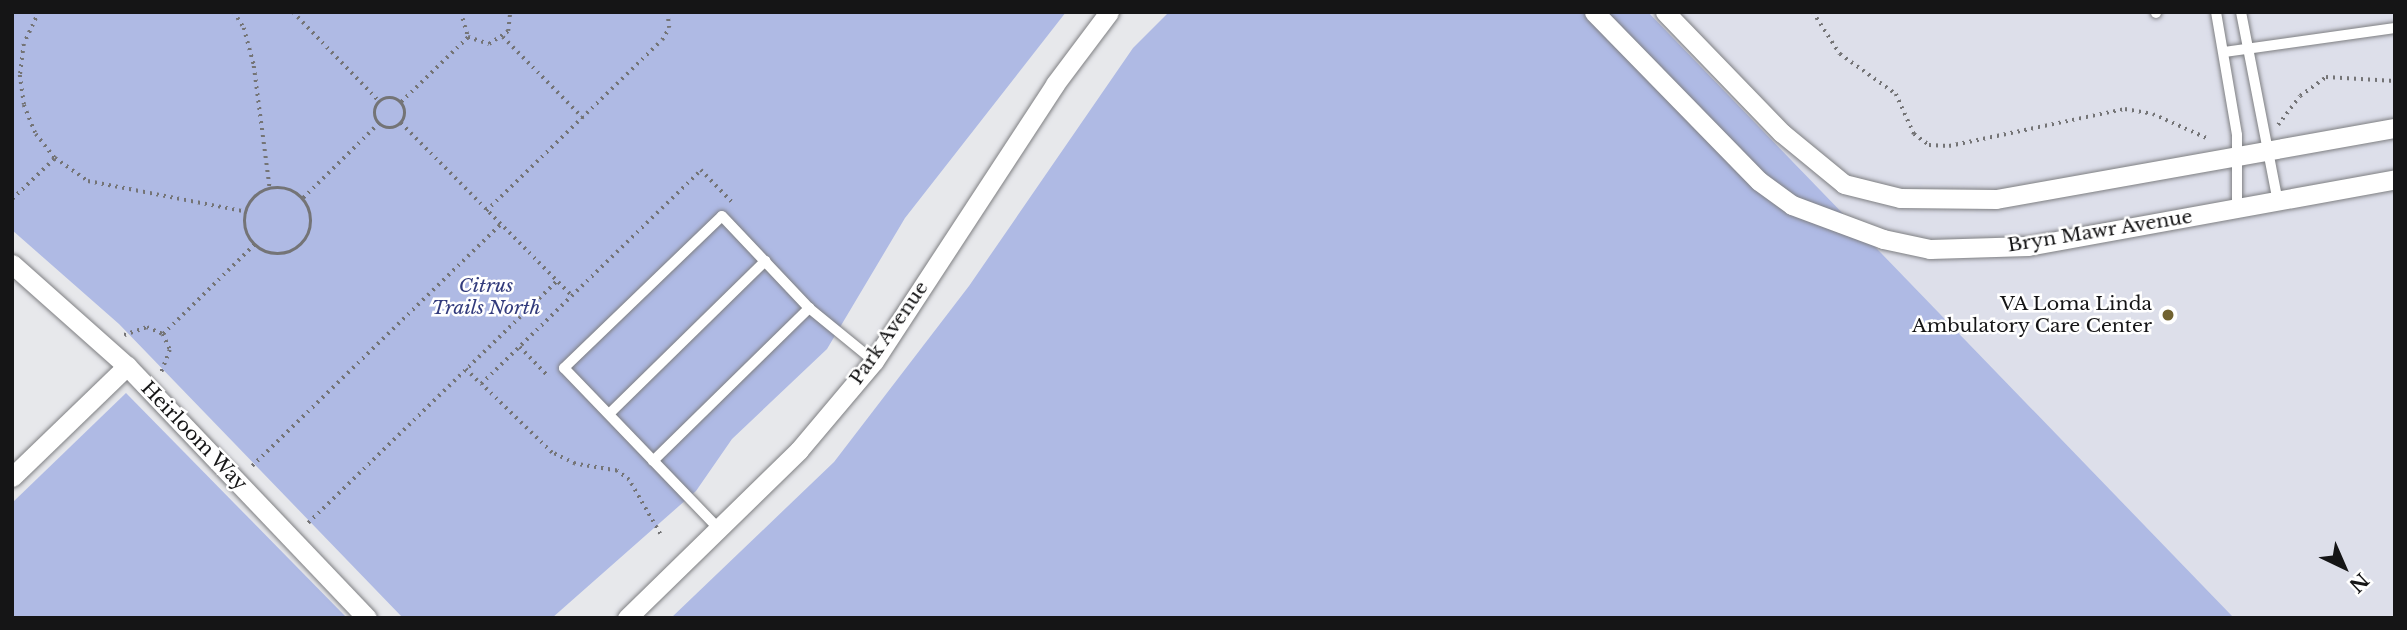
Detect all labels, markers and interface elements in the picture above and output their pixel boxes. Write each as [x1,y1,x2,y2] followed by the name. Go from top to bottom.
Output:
[2005,205,2195,257] street label: Bryn Mawr Avenue
[431,275,541,319] park label: Citrus Trails North
[845,277,933,389] street label: Park Avenue
[1912,293,2152,337] place label: VA Loma Linda Ambulatory Care Center
[2158,305,2178,325] marker: VA Loma Linda Ambulatory Care Center
[136,377,252,495] street label: Heirloom Way
[2309,532,2379,602] north arrow
[2345,568,2373,597] text: N

